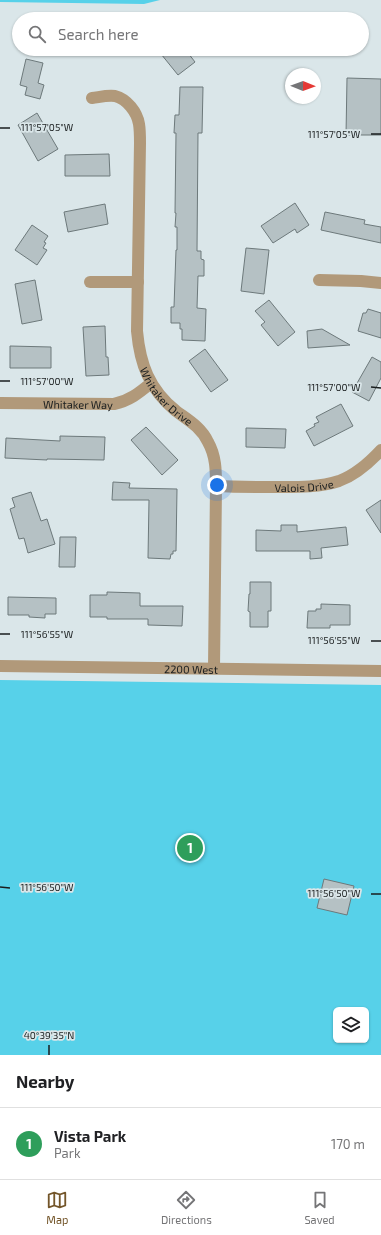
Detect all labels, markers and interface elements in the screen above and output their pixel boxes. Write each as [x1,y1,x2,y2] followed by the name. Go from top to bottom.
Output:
[12,12,369,56] search box
[26,23,48,45] icon: search
[58,25,139,43] text: Search here
[285,68,321,104] north arrow
[21,121,74,133] text: 111°57'05"W
[308,128,361,140] text: 111°57'05"W
[138,365,196,428] street label: Whitaker Drive
[20,375,74,387] text: 111°57'00"W
[307,381,361,393] text: 111°57'00"W
[43,397,113,410] street label: Whitaker Way
[207,475,227,495] your location
[274,476,335,494] street label: Valois Drive
[21,628,74,640] text: 111°56'55"W
[308,634,361,646] text: 111°56'55"W
[164,662,218,675] street label: 2200 West
[177,833,203,863] pin: 1
[20,881,74,893] text: 111°56'50"W
[307,887,361,899] text: 111°56'50"W
[333,1007,369,1043] map controls
[333,1007,369,1043] button: layers
[24,1029,74,1041] text: 40°39'35"N
[16,1071,74,1091] text: Nearby
[54,1127,126,1145] text: Vista Park
[26,1136,32,1152] text: 1
[331,1136,365,1152] text: 170 m
[54,1145,81,1161] text: Park
[46,1189,68,1226] tab: Map
[161,1189,212,1226] tab: Directions
[304,1189,335,1226] tab: Saved

